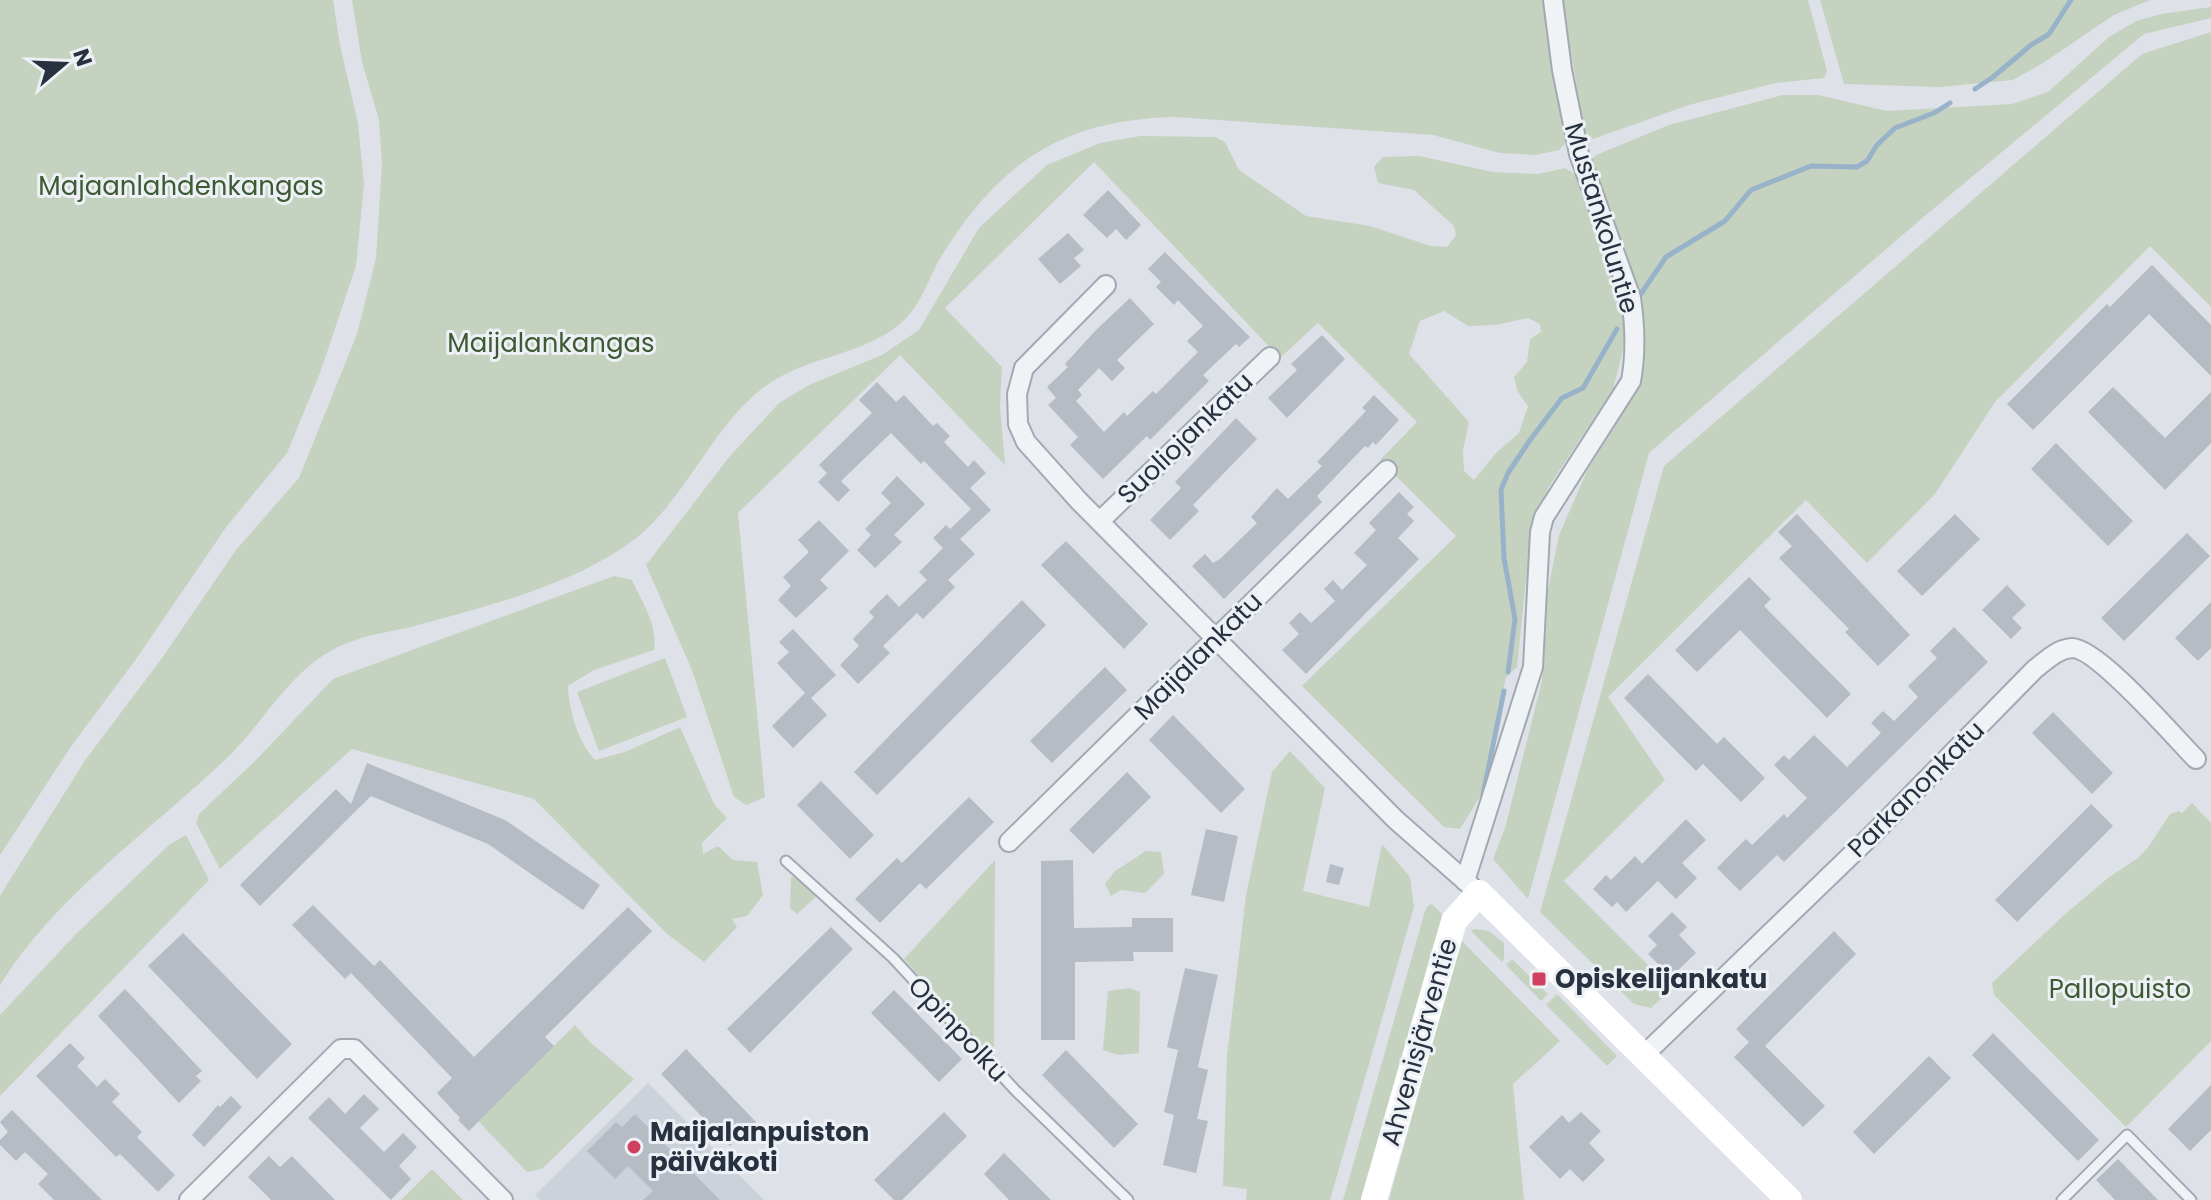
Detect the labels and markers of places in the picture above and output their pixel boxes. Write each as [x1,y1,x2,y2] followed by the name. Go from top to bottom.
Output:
[1555,961,1767,997] place label: Opiskelijankatu
[1530,970,1548,988] marker: Opiskelijankatu
[650,1114,869,1180] place label: Maijalanpuiston päiväkoti
[625,1138,643,1156] marker: Maijalanpuiston päiväkoti

